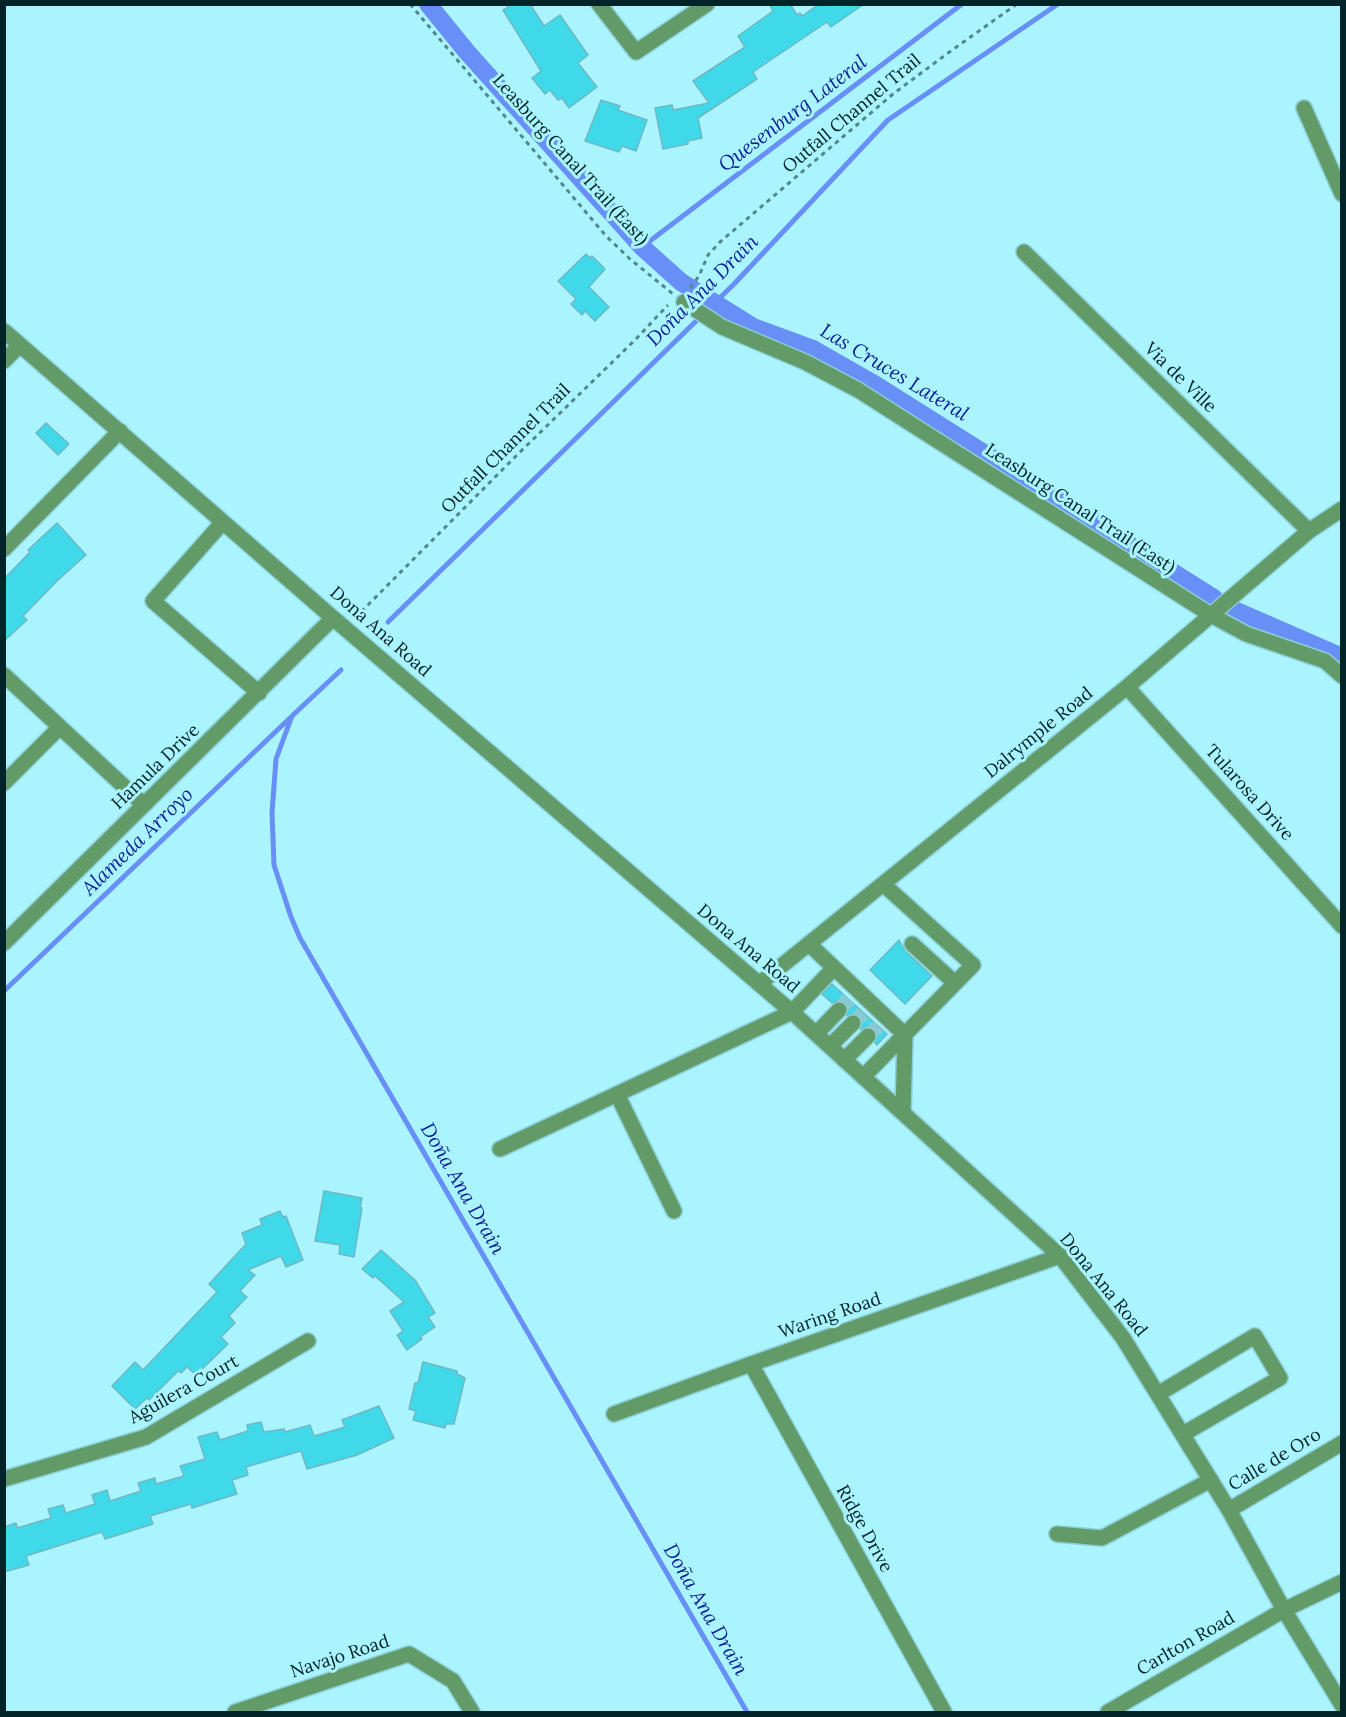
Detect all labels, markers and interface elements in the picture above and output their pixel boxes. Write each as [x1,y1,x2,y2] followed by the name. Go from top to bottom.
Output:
[778,50,926,178] street label: Outfall Channel Trail
[714,51,872,177] water label: Quesenburg Lateral
[488,70,652,250] street label: Leasburg Canal Trail (East)
[642,230,764,352] water label: Doña Ana Drain
[816,319,972,427] water label: Las Cruces Lateral
[1139,338,1221,418] street label: Via de Ville
[437,380,575,518] street label: Outfall Channel Trail
[981,439,1179,579] street label: Leasburg Canal Trail (East)
[325,582,435,682] street label: Dona Ana Road
[980,683,1098,783] street label: Dalrymple Road
[108,720,204,814] street label: Hamula Drive
[1200,741,1298,845] street label: Tularosa Drive
[78,783,198,901] water label: Alameda Arroyo
[692,900,804,998] street label: Dona Ana Road
[415,1119,509,1259] water label: Doña Ana Drain
[1055,1229,1151,1341] street label: Dona Ana Road
[776,1288,884,1344] street label: Waring Road
[125,1351,243,1429] street label: Aguilera Court
[1225,1424,1325,1496] street label: Calle de Oro
[831,1482,897,1576] street label: Ridge Drive
[658,1540,752,1680] water label: Doña Ana Drain
[1133,1607,1239,1681] street label: Carlton Road
[288,1631,392,1683] street label: Navajo Road

